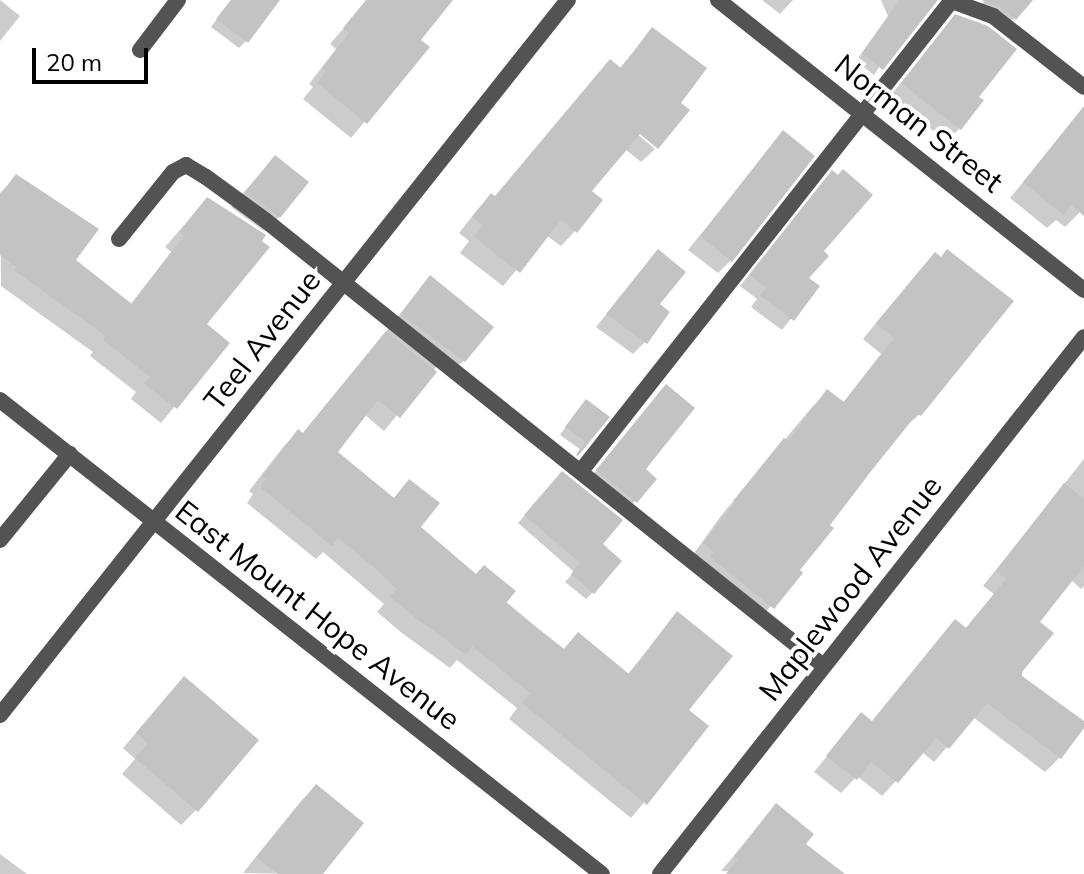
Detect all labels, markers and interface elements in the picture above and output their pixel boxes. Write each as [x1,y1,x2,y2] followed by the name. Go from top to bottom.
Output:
[36,32,152,82] scale bar
[828,46,1010,200] street label: Norman Street
[46,47,102,77] text: 20 m
[196,263,328,417] street label: Teel Avenue
[751,468,949,708] street label: Maplewood Avenue
[168,493,468,737] street label: East Mount Hope Avenue

